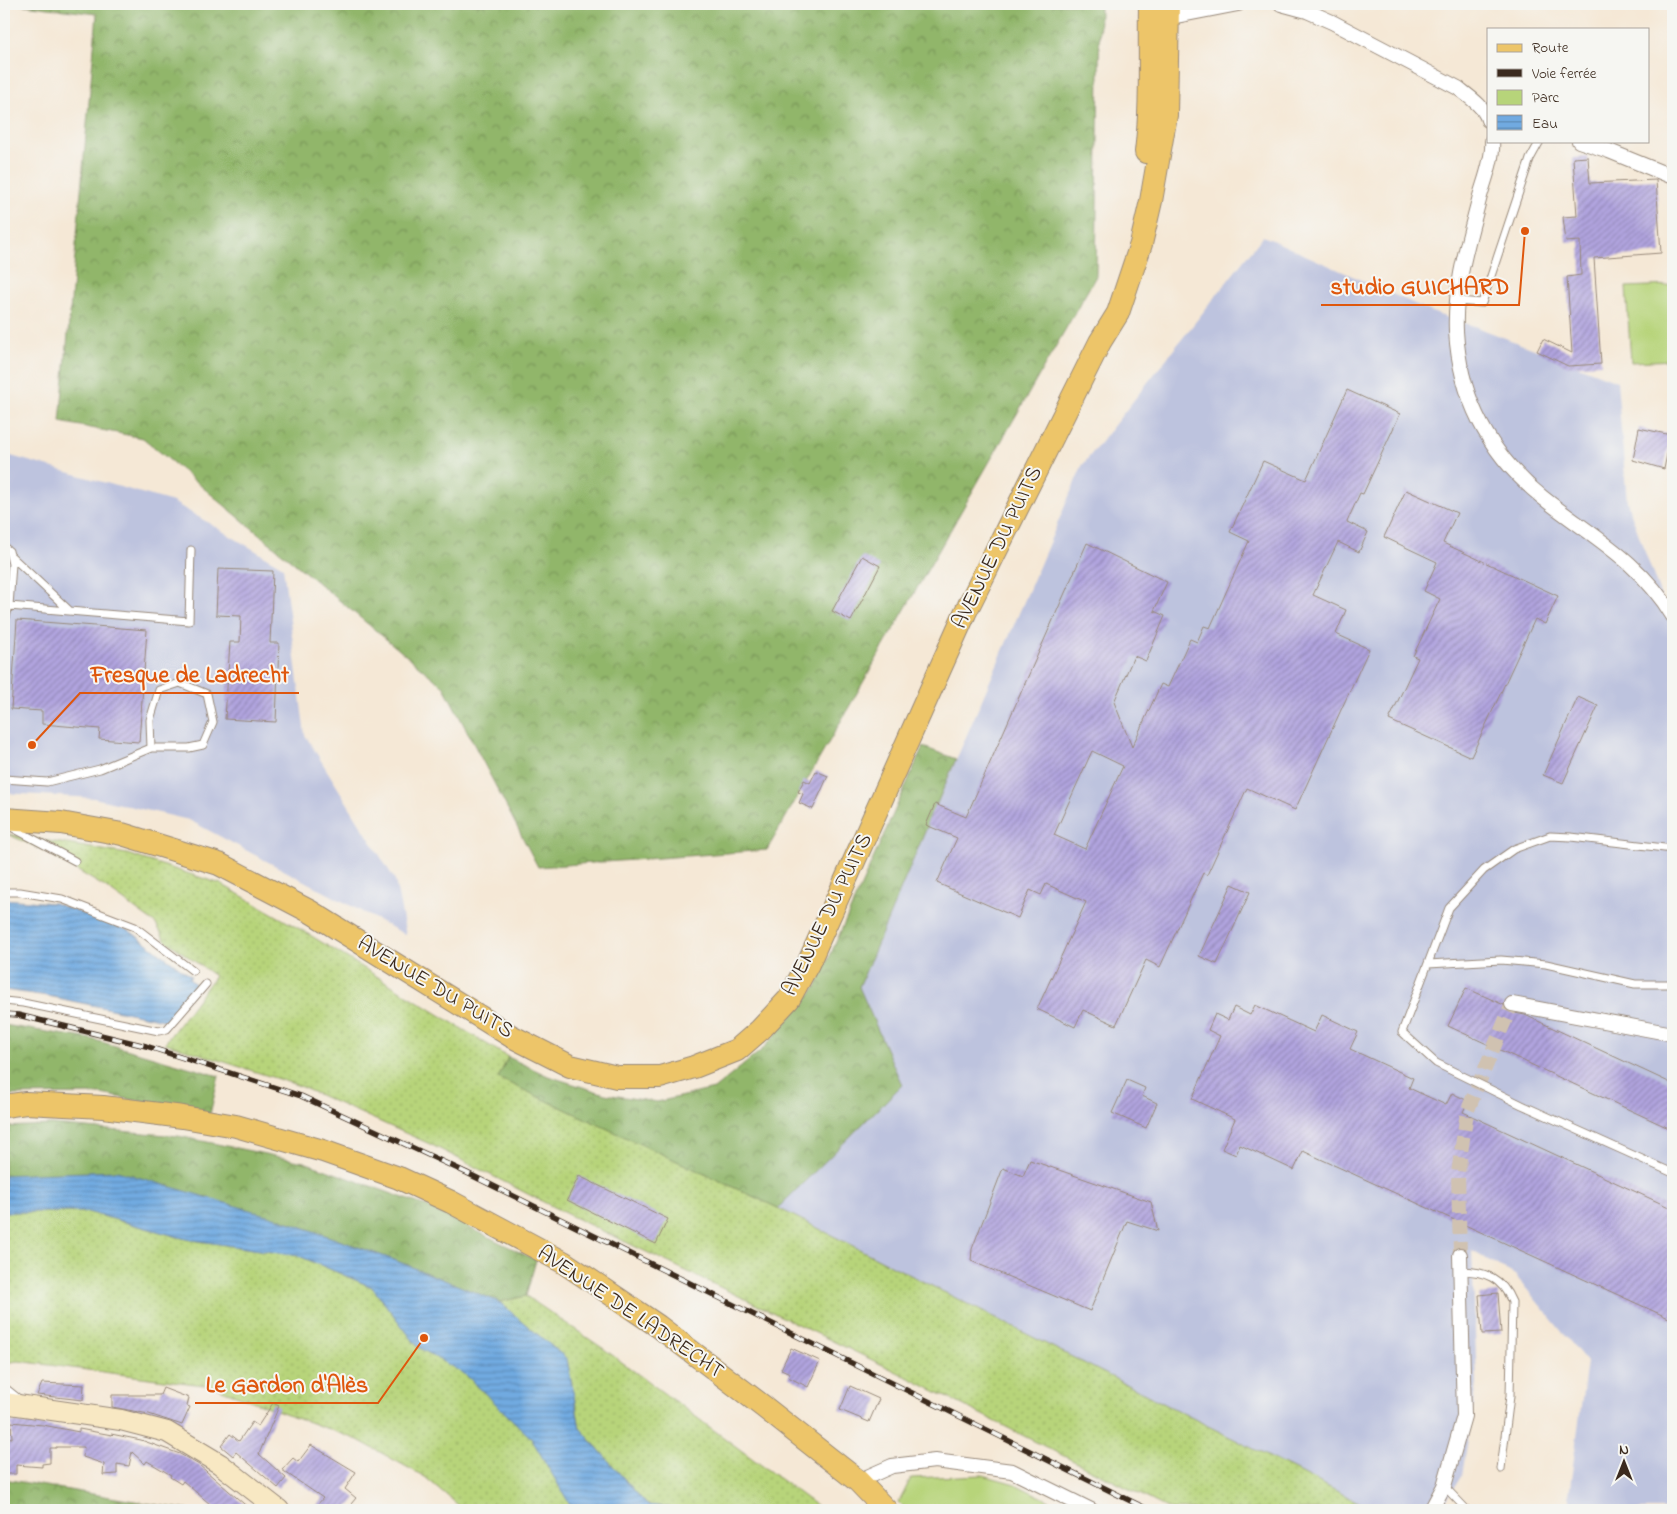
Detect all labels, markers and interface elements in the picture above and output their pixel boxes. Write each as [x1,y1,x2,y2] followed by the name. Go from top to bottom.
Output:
[1487,28,1650,142] legend
[1532,37,1569,59] text: Route
[1531,63,1597,85] text: Voie ferrée
[1532,87,1560,109] text: Parc
[1532,113,1558,135] text: Eau
[1321,266,1519,305] callout: studio GUICHARD
[1331,271,1509,306] text: studio GUICHARD
[945,461,1051,635] street label: AVENUE DU PUITS
[80,654,299,693] callout: Fresque de Ladrecht
[90,659,290,694] text: Fresque de Ladrecht
[775,828,881,1002] street label: AVENUE DU PUITS
[351,929,519,1047] street label: AVENUE DU PUITS
[530,1238,730,1388] street label: AVENUE DE LADRECHT
[195,1364,378,1403] callout: Le Gardon d'Alès
[206,1369,368,1404] text: Le Gardon d'Alès
[1600,1436,1650,1486] north arrow
[1619,1440,1629,1461] text: N

